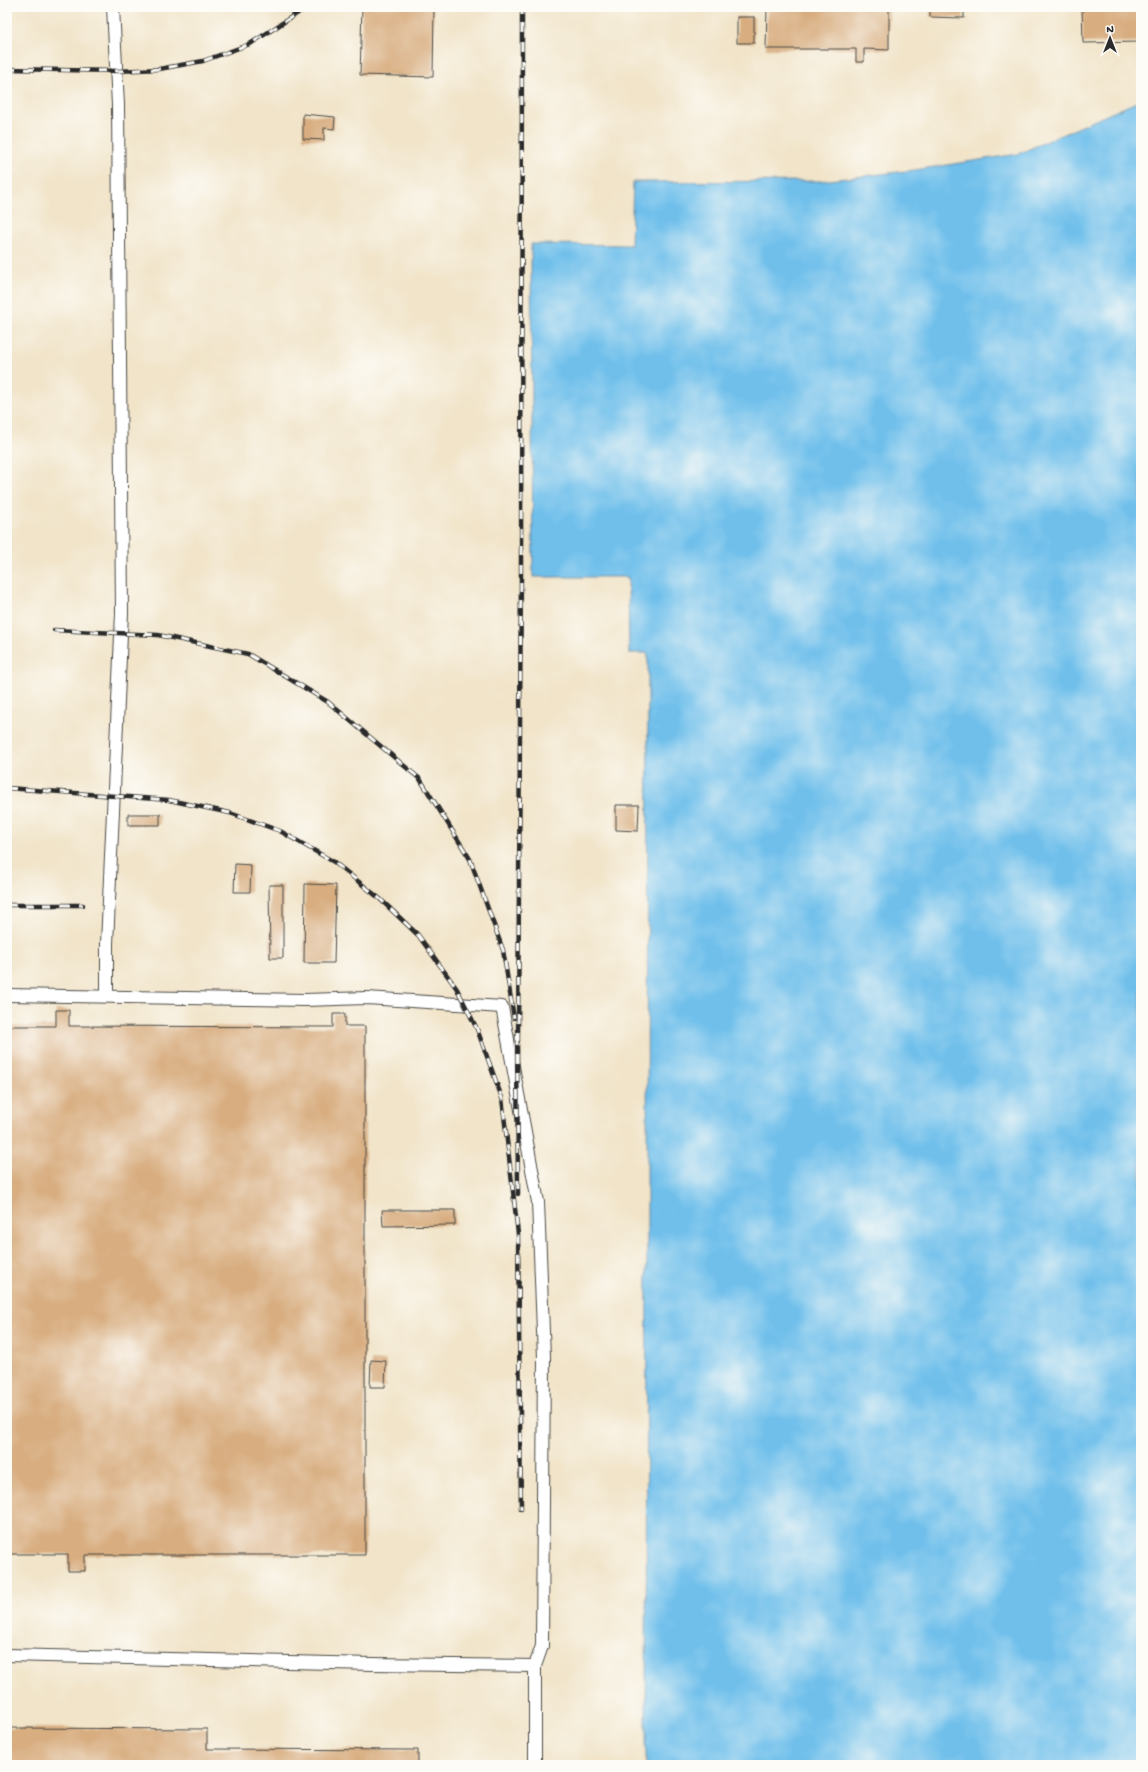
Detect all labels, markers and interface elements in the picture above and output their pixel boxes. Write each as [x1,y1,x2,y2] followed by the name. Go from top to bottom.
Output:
[1090,18,1130,58] north arrow
[1106,24,1114,36] text: N

